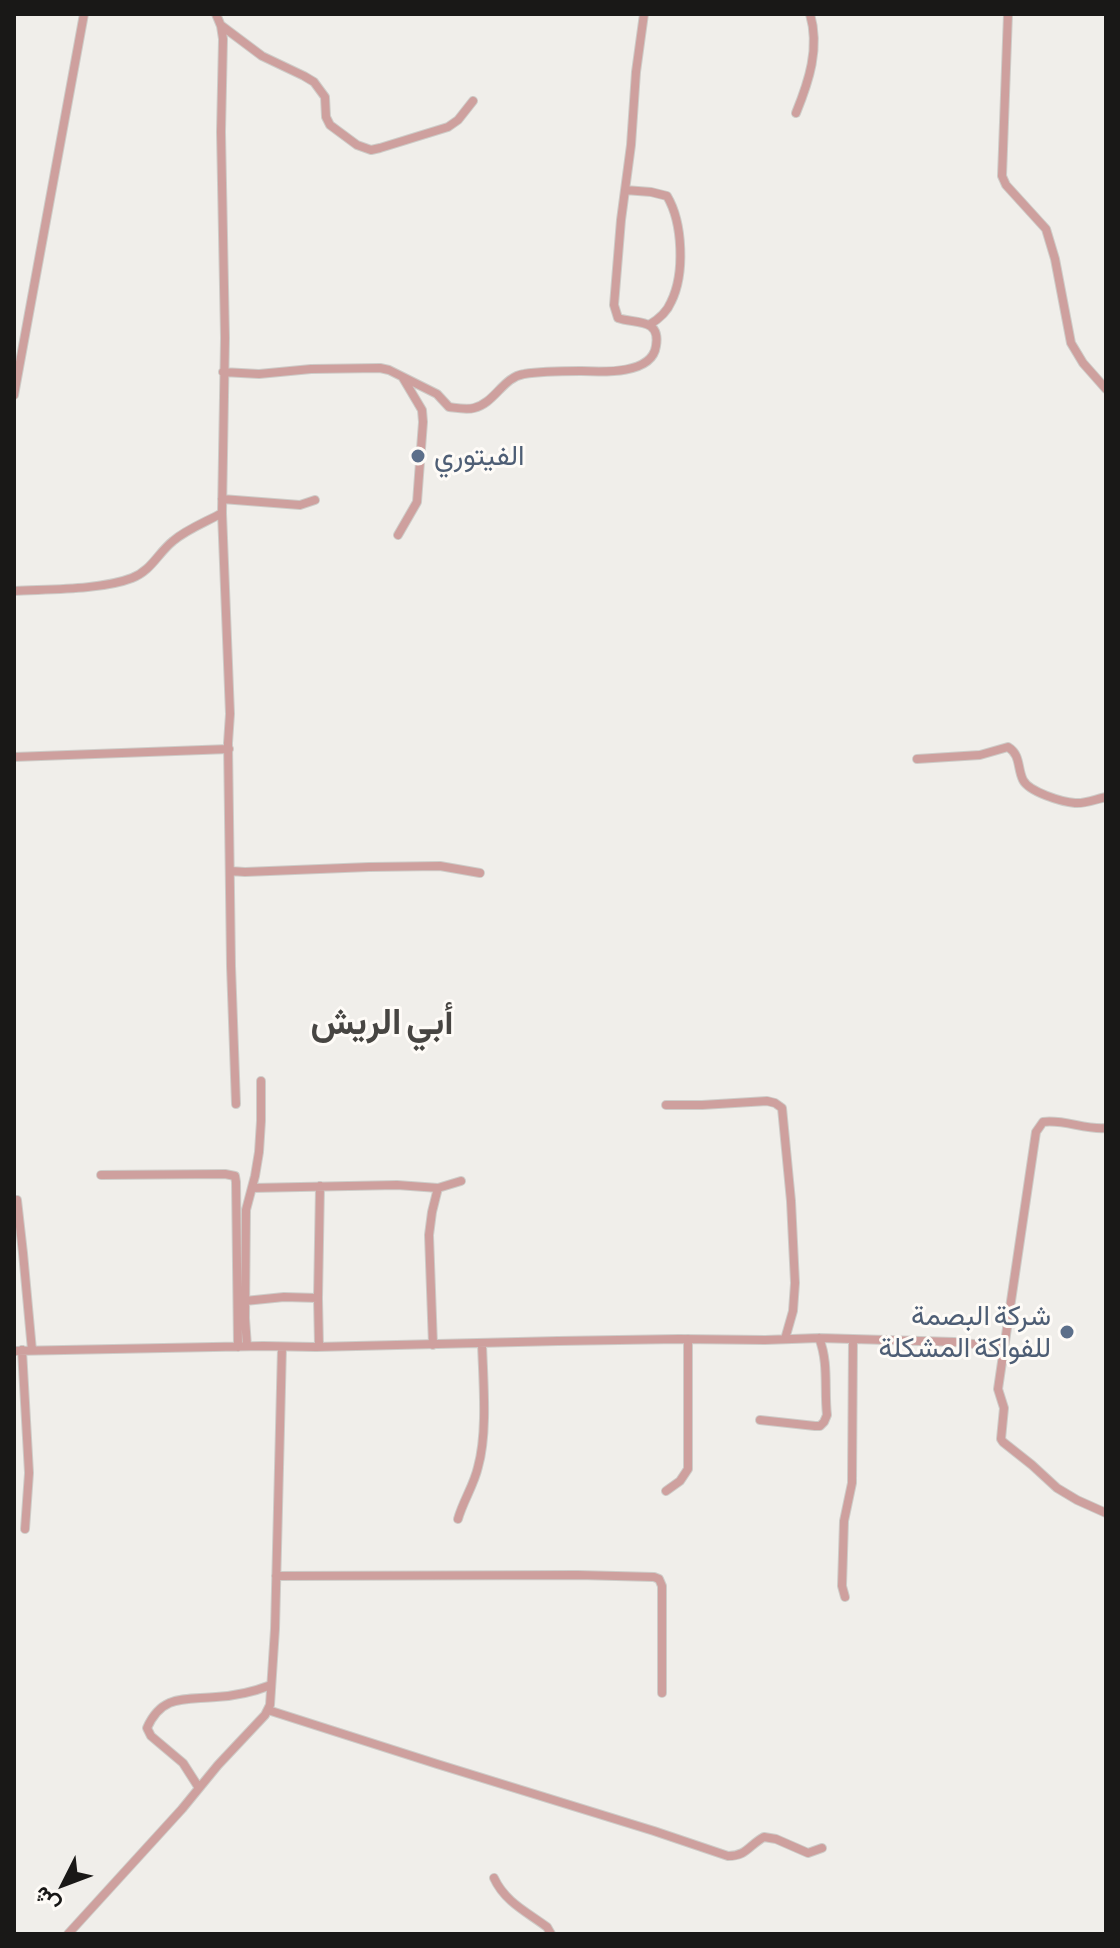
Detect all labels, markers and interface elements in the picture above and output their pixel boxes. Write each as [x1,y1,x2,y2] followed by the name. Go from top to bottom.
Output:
[434,439,524,473] place label: الفيتوري
[409,447,427,465] marker: الفيتوري
[310,1001,454,1045] district label: أبي الريش
[878,1299,1051,1365] place label: شركة البصمة للفواكة المشكلة
[1058,1323,1076,1341] marker: شركة البصمة للفواكة المشكلة
[24,1844,104,1924] north arrow
[28,1882,65,1919] text: ش

